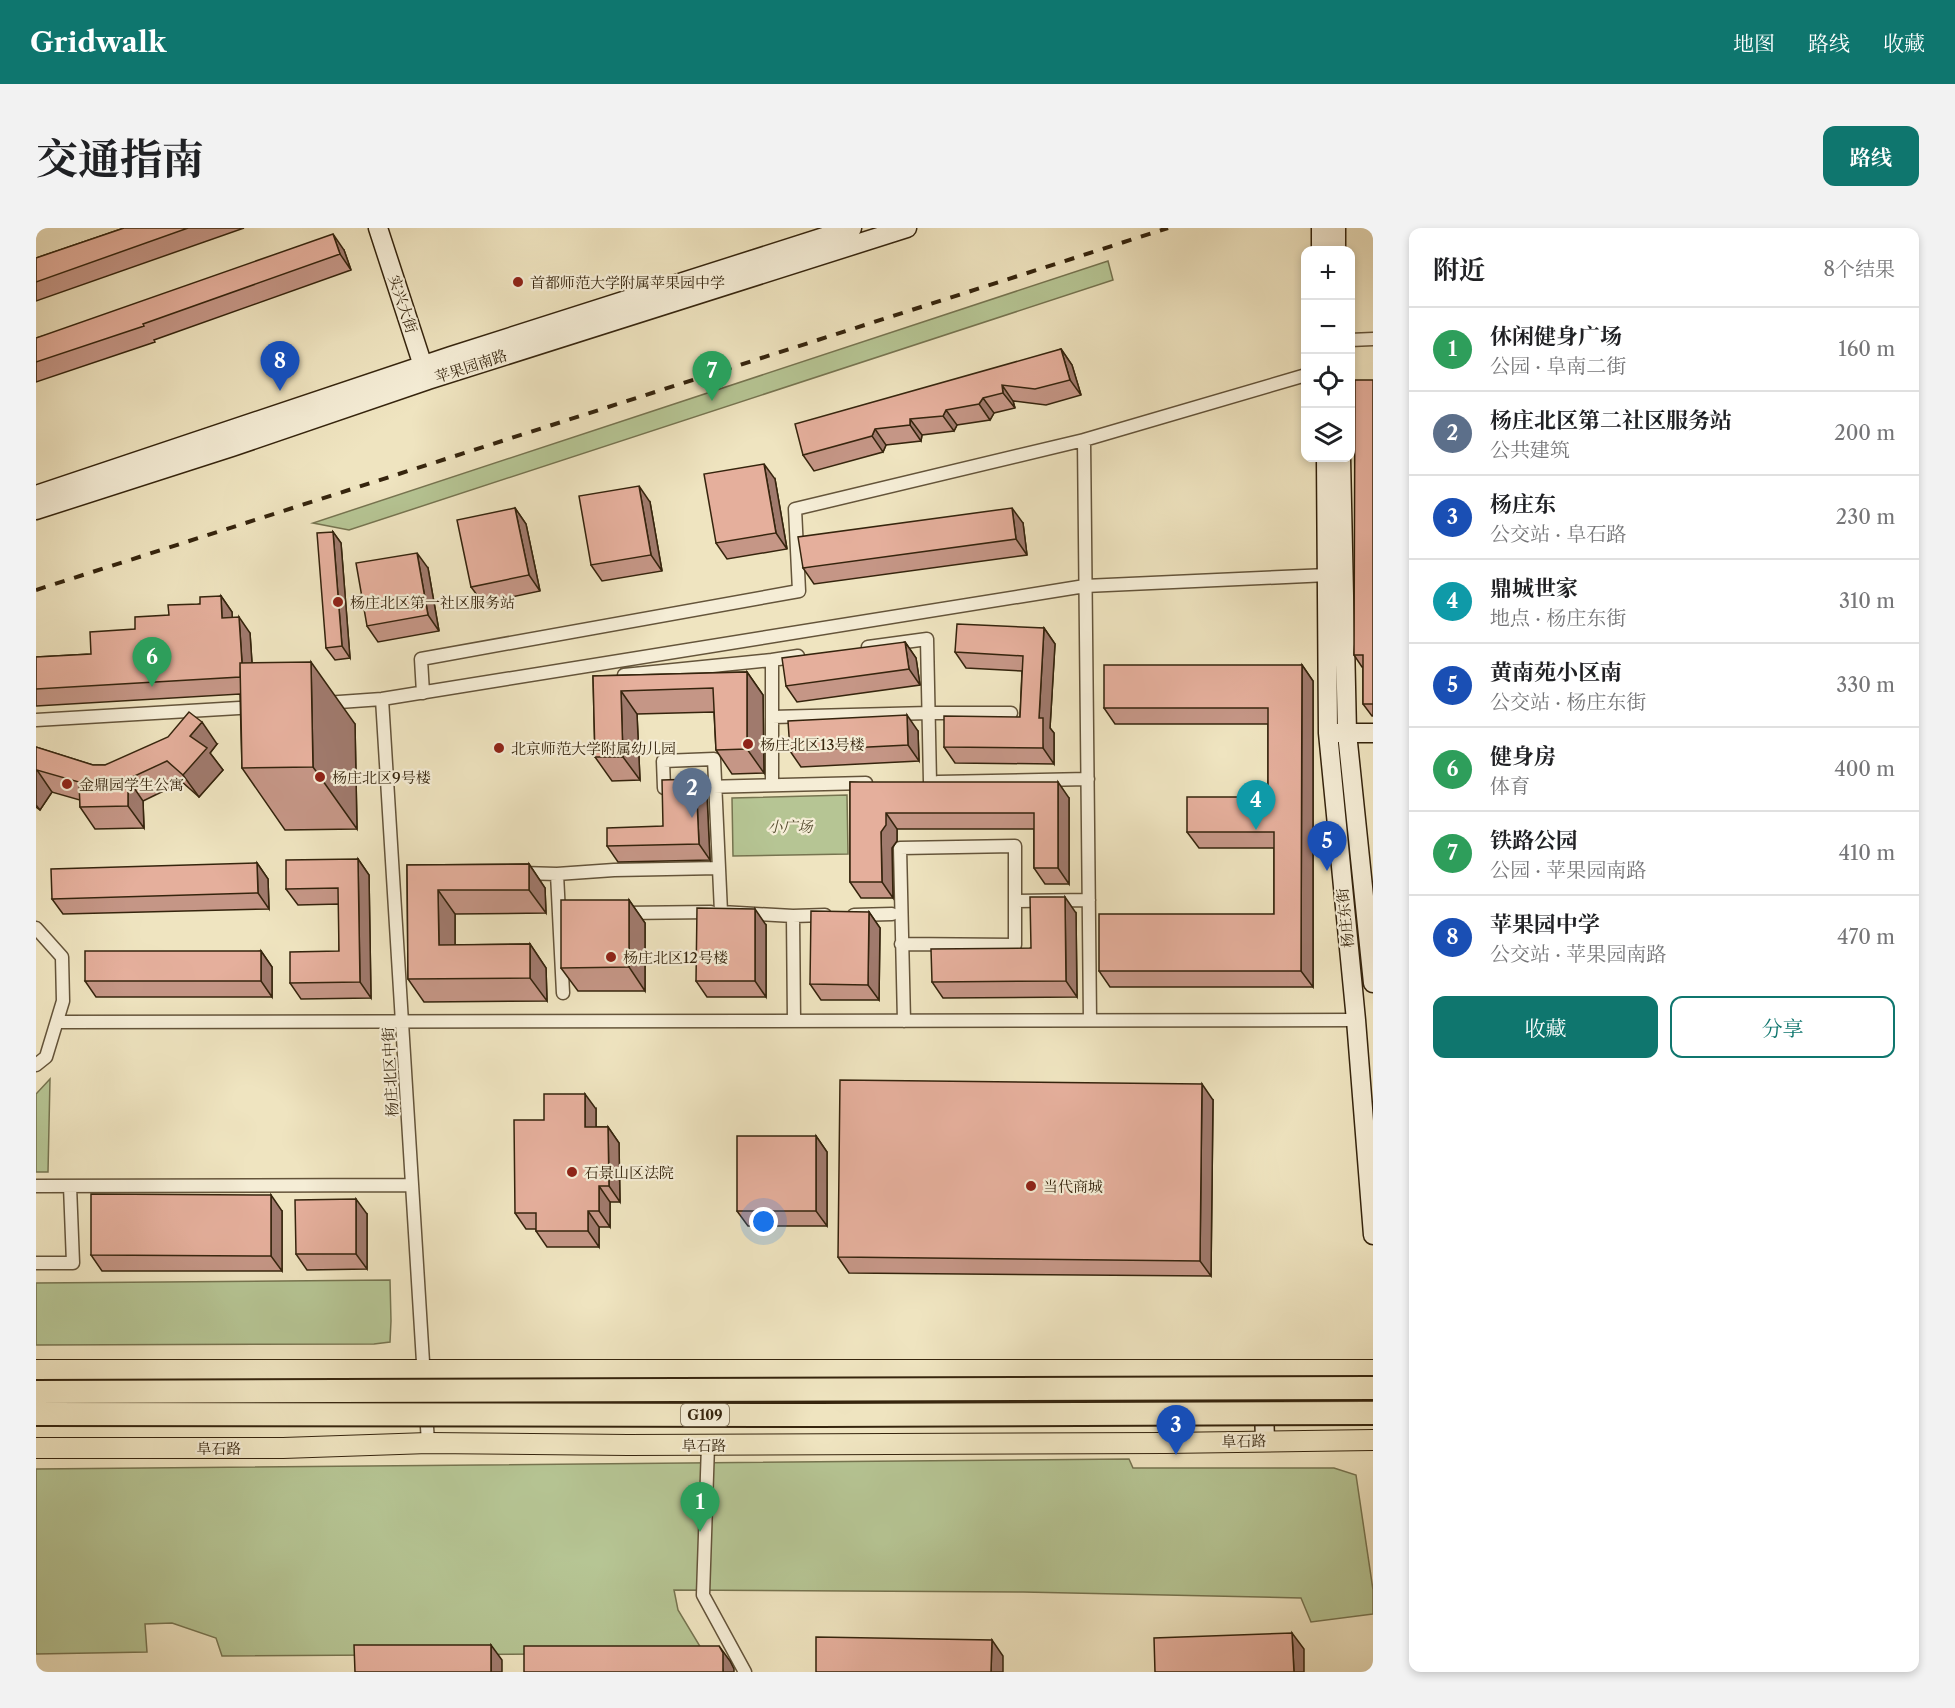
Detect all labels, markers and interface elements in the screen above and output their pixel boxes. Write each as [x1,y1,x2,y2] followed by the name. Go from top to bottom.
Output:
[30,25,166,59] text: Gridwalk
[1733,31,1775,56] text: 地图
[1808,31,1850,56] text: 路线
[1883,31,1925,56] text: 收藏
[1823,126,1919,186] button: 路线
[36,133,204,185] text: 交通指南
[1301,246,1355,462] map controls
[1301,246,1355,300] button: +
[1433,254,1485,286] text: 附近
[1823,257,1895,281] text: 8个结果
[385,273,421,335] street label: 实兴大街
[530,273,725,292] place label: 首都师范大学附属苹果园中学
[511,275,525,289] marker: 首都师范大学附属苹果园中学
[1301,300,1355,354] button: −
[1490,323,1622,350] text: 休闲健身广场
[1448,337,1457,361] text: 1
[1838,337,1895,361] text: 160 m
[260,342,300,391] pin: 8
[432,345,510,387] street label: 苹果园南路
[692,352,732,401] pin: 7
[1301,354,1355,408] button: locate
[1490,354,1626,378] text: 公园 · 阜南二街
[1490,407,1732,434] text: 杨庄北区第二社区服务站
[1301,408,1355,462] button: layers
[1447,421,1458,445] text: 2
[1834,421,1895,445] text: 200 m
[1490,438,1570,462] text: 公共建筑
[1490,491,1556,518] text: 杨庄东
[1447,505,1458,529] text: 3
[1836,505,1895,529] text: 230 m
[1490,522,1626,546] text: 公交站 · 阜石路
[1490,575,1578,602] text: 鼎城世家
[1447,589,1458,613] text: 4
[1839,589,1895,613] text: 310 m
[350,593,515,612] place label: 杨庄北区第一社区服务站
[331,595,345,609] marker: 杨庄北区第一社区服务站
[1490,606,1626,630] text: 地点 · 杨庄东街
[132,638,172,687] pin: 6
[1490,659,1622,686] text: 黄南苑小区南
[1447,673,1458,697] text: 5
[1836,673,1895,697] text: 330 m
[1490,690,1646,714] text: 公交站 · 杨庄东街
[760,735,865,754] place label: 杨庄北区13号楼
[741,737,755,751] marker: 杨庄北区13号楼
[511,739,676,758] place label: 北京师范大学附属幼儿园
[492,741,506,755] marker: 北京师范大学附属幼儿园
[1490,743,1556,770] text: 健身房
[1447,757,1458,781] text: 6
[1834,757,1895,781] text: 400 m
[332,768,431,787] place label: 杨庄北区9号楼
[672,768,712,818] pin: 2
[313,770,327,784] marker: 杨庄北区9号楼
[1490,774,1530,798] text: 体育
[79,775,184,794] place label: 金鼎园学生公寓
[60,777,74,791] marker: 金鼎园学生公寓
[1236,780,1276,830] pin: 4
[767,817,814,836] park label: 小广场
[1308,822,1346,871] pin: 5
[1490,827,1578,854] text: 铁路公园
[1447,841,1458,865] text: 7
[1838,841,1895,865] text: 410 m
[1490,858,1646,882] text: 公园 · 苹果园南路
[1332,887,1358,949] street label: 杨庄东街
[1490,911,1600,938] text: 苹果园中学
[1446,925,1459,949] text: 8
[1837,925,1895,949] text: 470 m
[1490,942,1666,966] text: 公交站 · 苹果园南路
[623,948,728,967] place label: 杨庄北区12号楼
[604,950,618,964] marker: 杨庄北区12号楼
[1433,996,1658,1058] button: 收藏
[1670,996,1895,1058] button: 分享
[378,1027,402,1117] street label: 杨庄北区中街
[584,1163,674,1182] place label: 石景山区法院
[565,1165,579,1179] marker: 石景山区法院
[1043,1177,1103,1196] place label: 当代商城
[1024,1179,1038,1193] marker: 当代商城
[749,1207,778,1236] your location
[681,1404,729,1426] road number: G109
[1156,1406,1196,1455] pin: 3
[1221,1431,1267,1451] street label: 阜石路
[681,1436,727,1455] street label: 阜石路
[196,1439,242,1458] street label: 阜石路
[680,1482,720,1532] pin: 1

